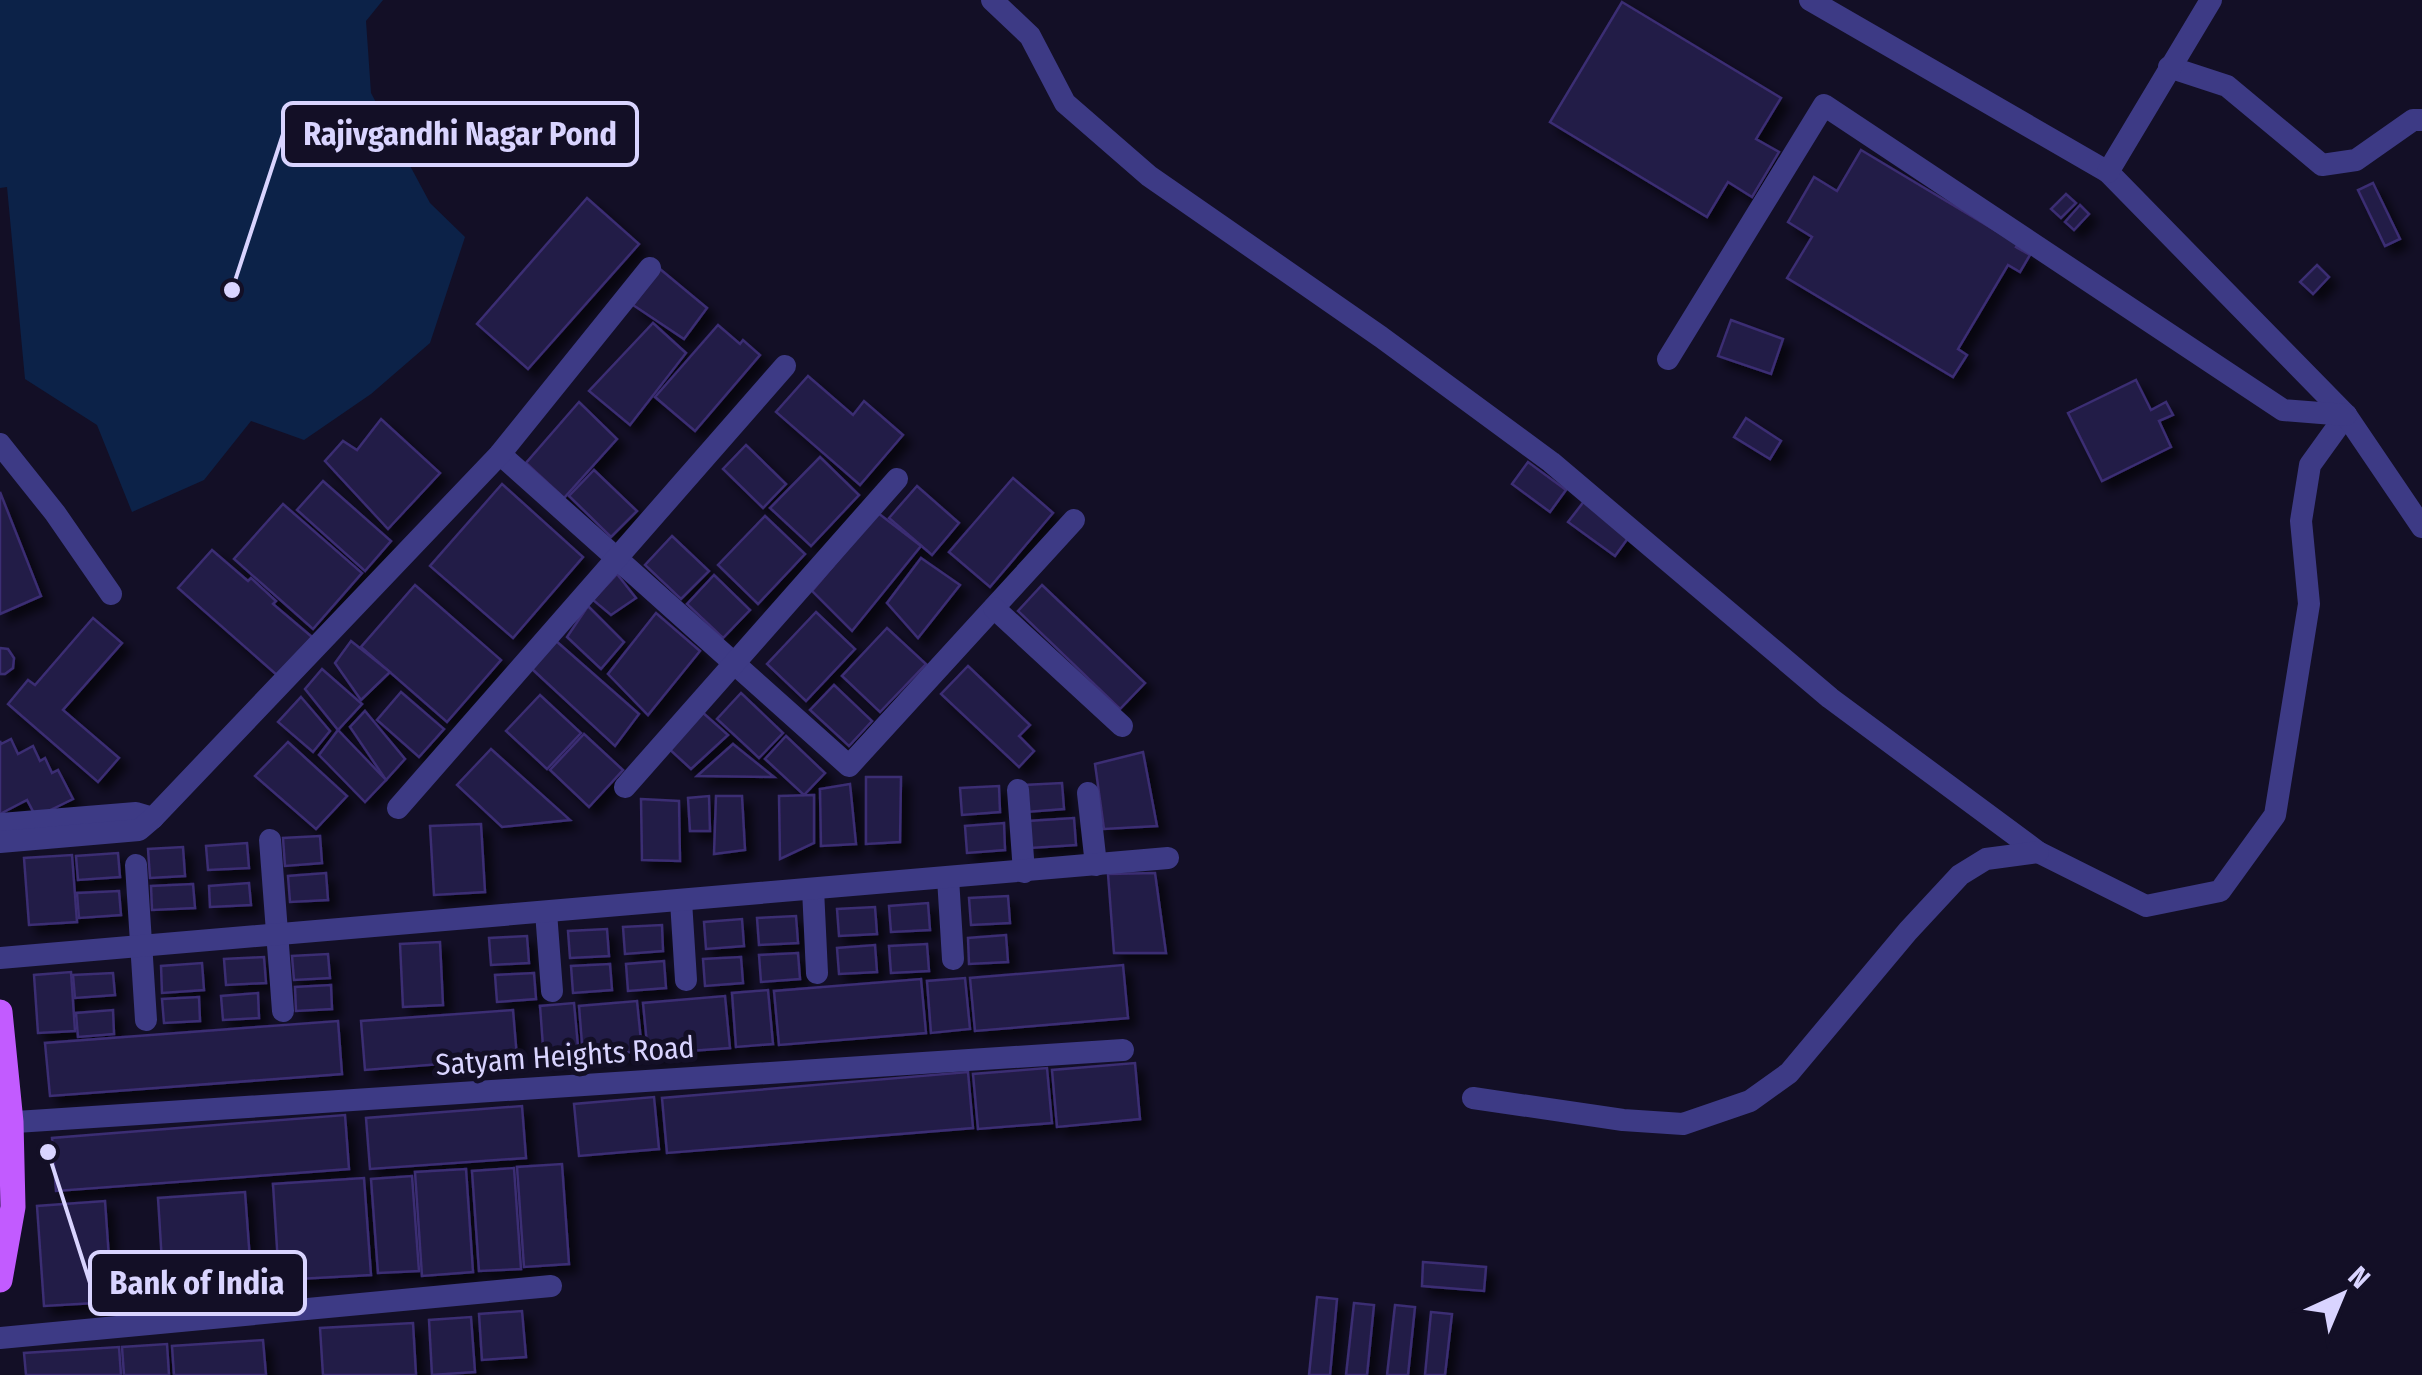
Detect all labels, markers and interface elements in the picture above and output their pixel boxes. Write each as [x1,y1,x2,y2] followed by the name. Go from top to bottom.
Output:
[283,103,637,165] callout: Rajivgandhi Nagar Pond
[303,115,617,153] text: Rajivgandhi Nagar Pond
[434,1029,696,1083] street label: Satyam Heights Road
[2292,1245,2392,1345] north arrow
[90,1252,305,1314] callout: Bank of India
[2342,1260,2377,1295] text: N
[110,1264,284,1302] text: Bank of India

